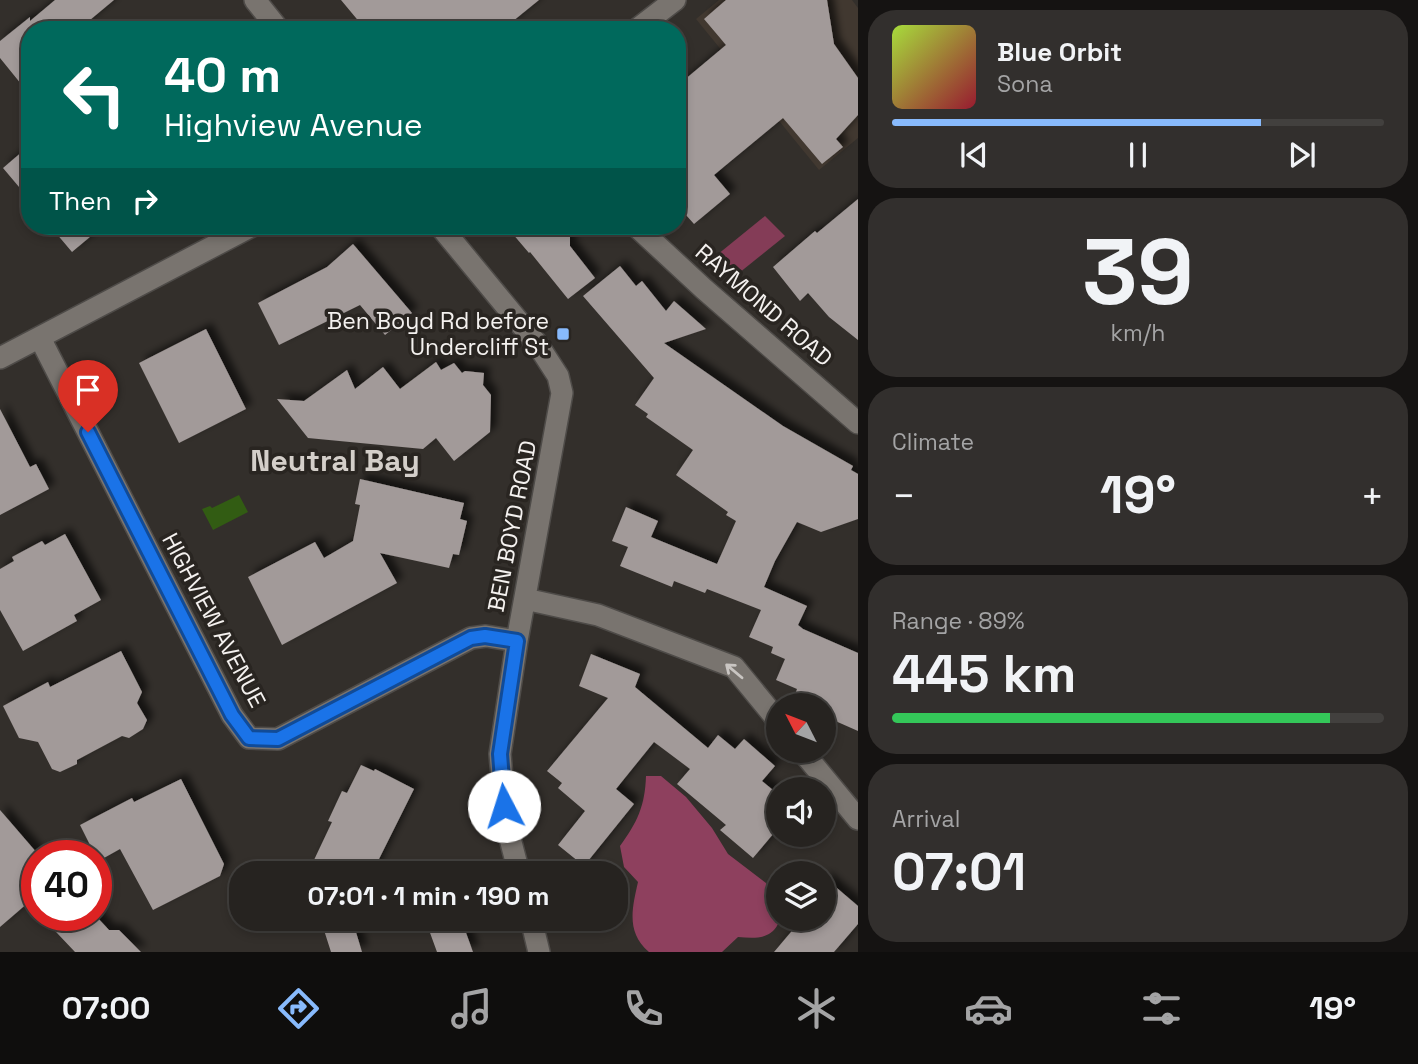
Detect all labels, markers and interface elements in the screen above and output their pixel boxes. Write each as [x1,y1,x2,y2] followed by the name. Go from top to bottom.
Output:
[997,35,1122,69] text: Blue Orbit
[164,44,281,106] text: 40 m
[49,49,140,140] icon: left
[997,69,1053,99] text: Sona
[164,105,423,145] text: Highview Avenue
[955,136,993,174] icon: previous
[1119,136,1157,174] icon: pause
[1283,136,1321,174] icon: next
[126,182,164,220] icon: right
[49,184,112,218] text: Then
[1082,214,1194,331] text: 39
[689,237,839,373] street label: RAYMOND ROAD
[327,306,549,362] place label: Ben Boyd Rd before Undercliff St
[1111,318,1165,348] text: km/h
[555,326,571,342] marker: Ben Boyd Rd before Undercliff St
[58,360,118,432] pin
[69,371,107,409] icon: arrive
[892,427,974,457] text: Climate
[481,438,543,614] street label: BEN BOYD ROAD
[250,441,420,480] district label: Neutral Bay
[1100,462,1176,528] text: 19°
[892,472,916,520] text: −
[1360,472,1384,520] text: +
[155,528,273,712] street label: HIGHVIEW AVENUE
[892,606,1025,636] text: Range · 89%
[892,641,1076,707] text: 445 km
[725,664,743,680] one-way arrow
[766,693,836,763] north arrow
[766,693,836,931] map controls
[467,769,541,843] position arrow
[766,777,836,847] button: sound
[892,804,960,834] text: Arrival
[892,839,1026,905] text: 07:01
[21,840,112,931] speed limit sign: 40
[766,861,836,931] button: layers
[308,879,549,913] text: 07:01 · 1 min · 190 m
[274,984,323,1033] icon: directions
[447,984,496,1033] icon: music
[619,984,668,1033] icon: phone
[792,984,841,1033] icon: climate
[964,984,1013,1033] icon: car
[1137,984,1186,1033] icon: filters
[62,988,151,1028] text: 07:00
[1309,988,1356,1028] text: 19°

